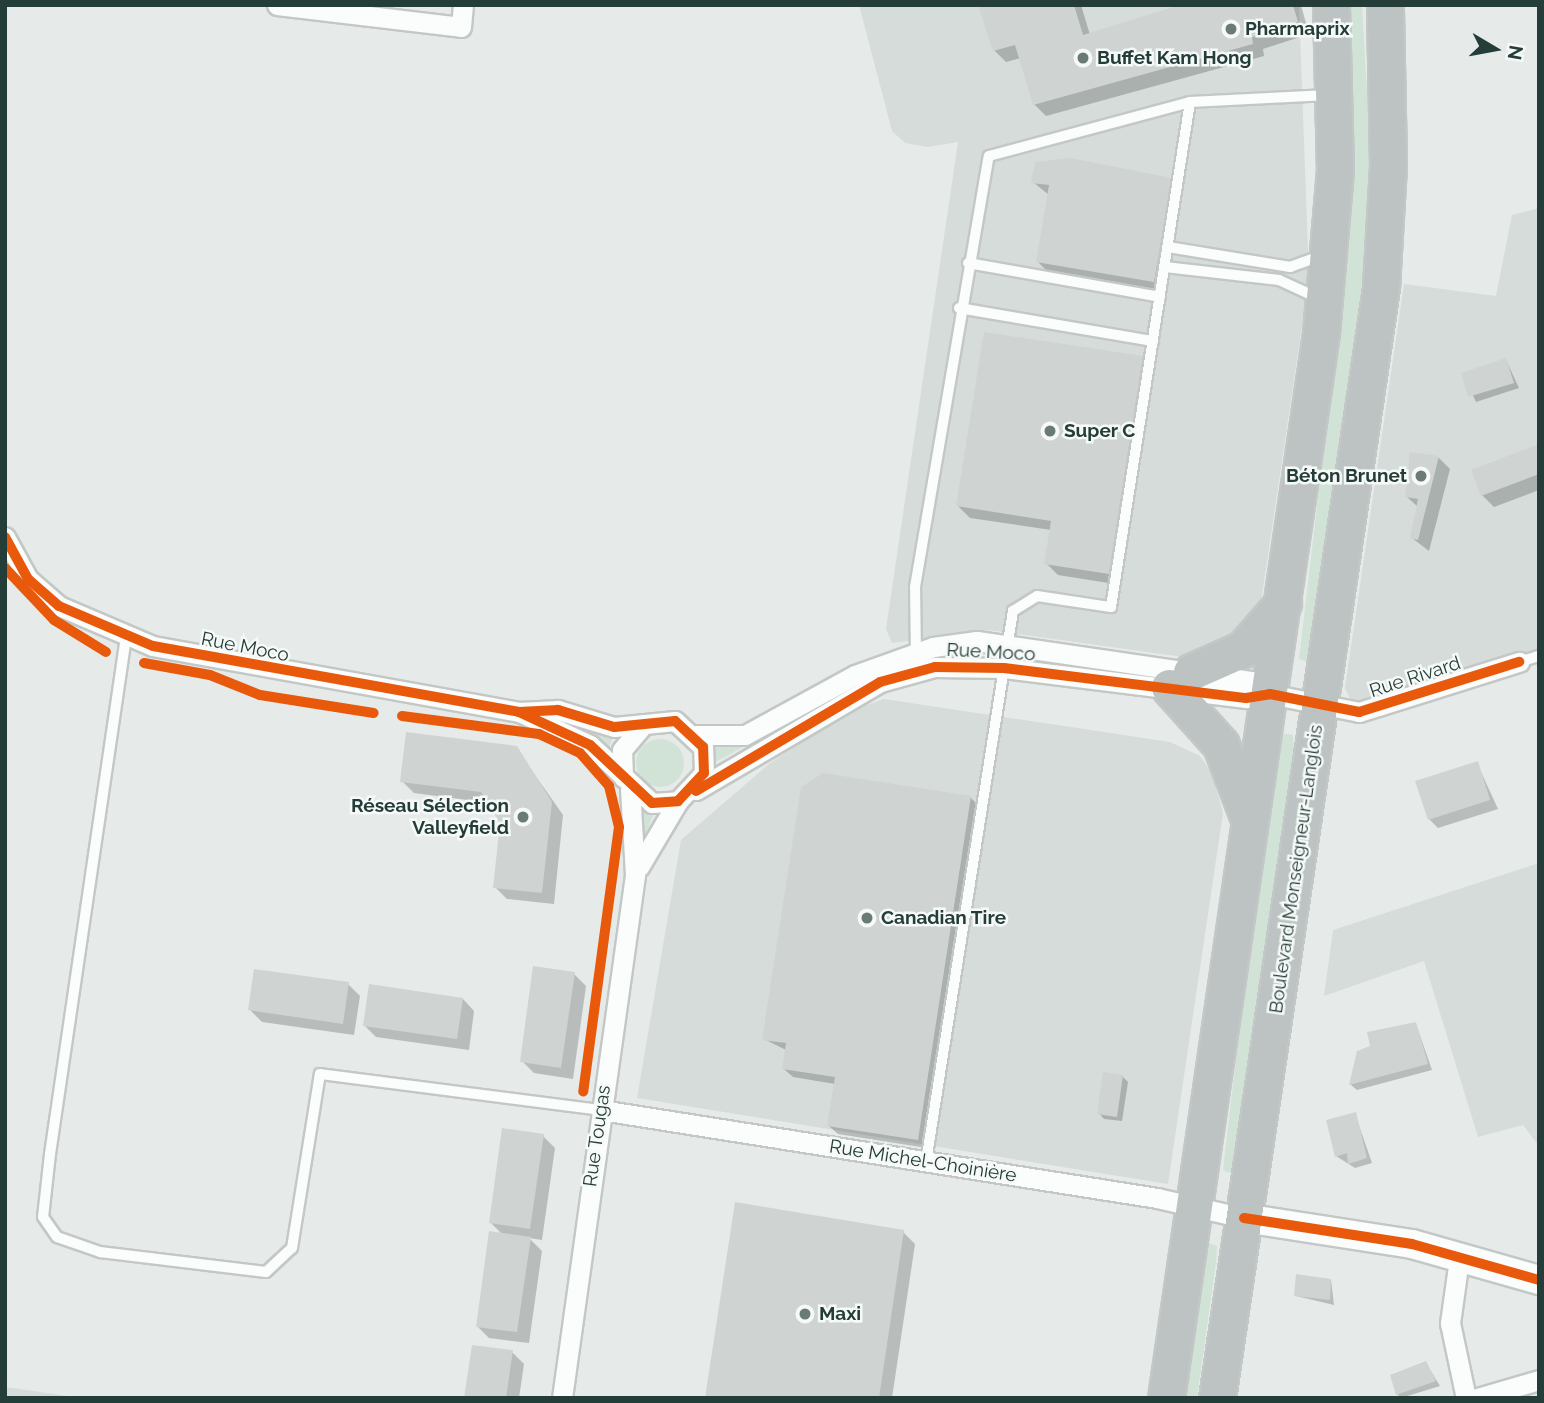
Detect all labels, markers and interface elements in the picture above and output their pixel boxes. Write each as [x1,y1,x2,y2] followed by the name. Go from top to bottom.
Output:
[1460,14,1530,84] north arrow
[1245,18,1349,40] place label: Pharmaprix
[1223,21,1239,37] marker: Pharmaprix
[1504,44,1528,62] text: N
[1097,47,1252,69] place label: Buffet Kam Hong
[1075,50,1091,66] marker: Buffet Kam Hong
[1064,420,1136,442] place label: Super C
[1042,423,1058,439] marker: Super C
[1286,465,1407,487] place label: Béton Brunet
[1413,468,1429,484] marker: Béton Brunet
[199,627,291,667] street label: Rue Moco
[946,638,1036,666] street label: Rue Moco
[1367,652,1463,702] street label: Rue Rivard
[1264,723,1328,1015] street label: Boulevard Monseigneur-Langlois
[351,795,509,839] place label: Réseau Sélection Valleyfield
[515,809,531,825] marker: Réseau Sélection Valleyfield
[881,907,1007,929] place label: Canadian Tire
[859,910,875,926] marker: Canadian Tire
[579,1083,615,1189] street label: Rue Tougas
[828,1135,1018,1187] street label: Rue Michel-Choinière
[819,1303,861,1325] place label: Maxi
[797,1306,813,1322] marker: Maxi

